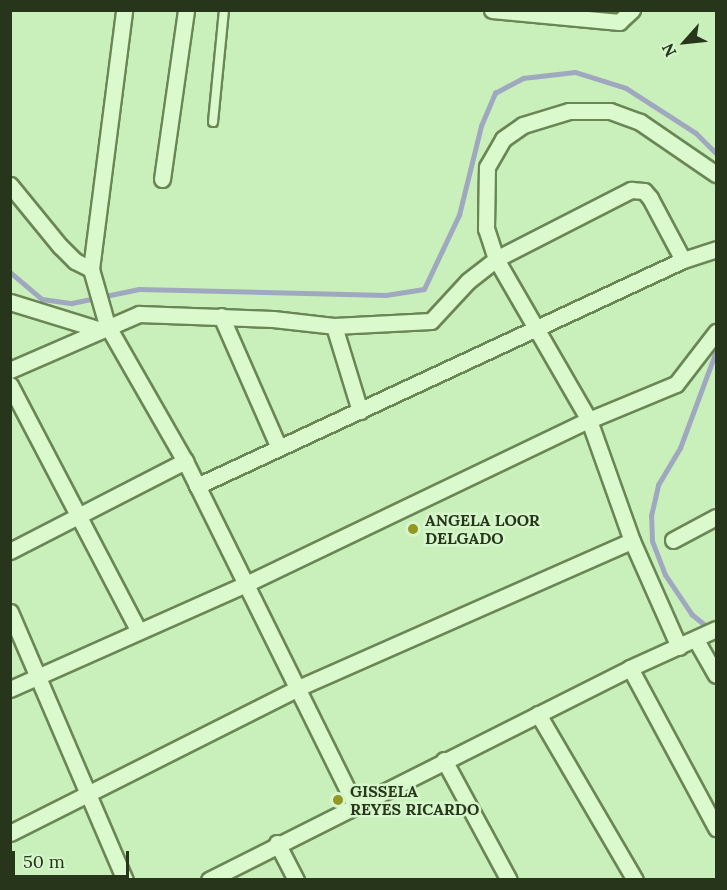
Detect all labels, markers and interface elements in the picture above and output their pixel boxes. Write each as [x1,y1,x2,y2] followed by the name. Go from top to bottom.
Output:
[655,12,715,72] north arrow
[657,40,681,60] text: N
[425,510,540,548] place label: ANGELA LOOR DELGADO
[406,522,420,536] marker: ANGELA LOOR DELGADO
[350,781,479,819] place label: GISSELA REYES RICARDO
[331,793,345,807] marker: GISSELA REYES RICARDO
[15,839,132,877] scale bar
[23,850,65,873] text: 50 m

